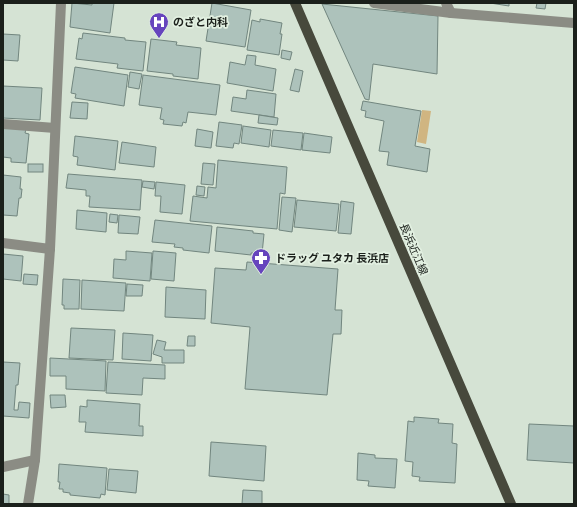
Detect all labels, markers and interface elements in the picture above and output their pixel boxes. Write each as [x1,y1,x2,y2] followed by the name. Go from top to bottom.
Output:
[148,11,170,39] hospital icon: のざと内科
[173,16,228,29] place label: のざと内科
[397,221,430,277] street label: 長浜近江線
[250,247,272,275] pharmacy icon: ドラッグ ユタカ 長浜店
[275,252,389,265] place label: ドラッグ ユタカ 長浜店

